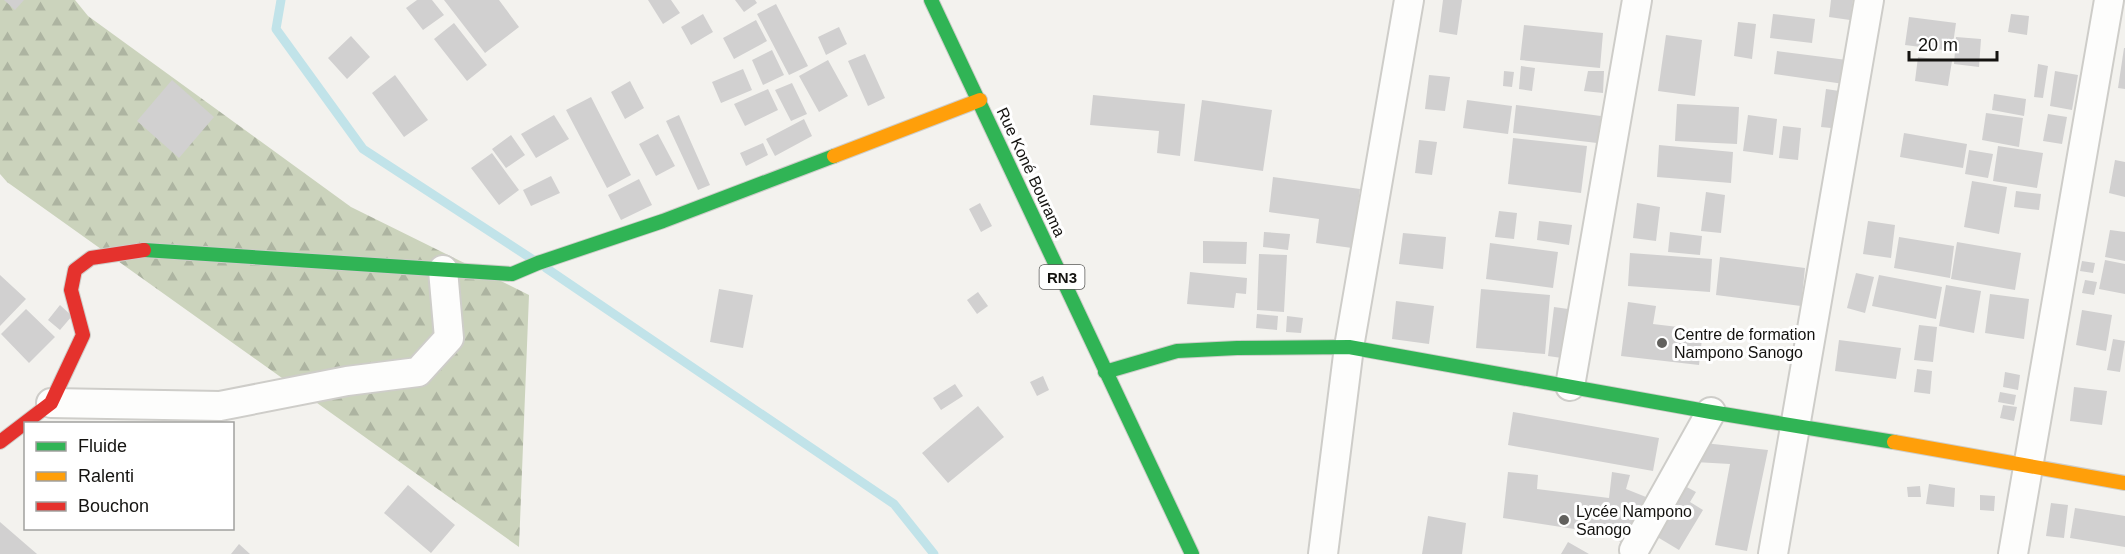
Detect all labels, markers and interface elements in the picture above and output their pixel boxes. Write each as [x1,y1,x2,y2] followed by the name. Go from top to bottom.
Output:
[1909,24,1998,62] scale bar
[1918,35,1958,55] text: 20 m
[994,105,1068,239] street label: Rue Koné Bourama
[1040,265,1084,289] road number: RN3
[1674,326,1815,361] place label: Centre de formation Nampono Sanogo
[1655,336,1669,350] marker: Centre de formation Nampono Sanogo
[24,422,234,530] legend
[78,436,127,456] text: Fluide
[78,466,134,486] text: Ralenti
[78,496,149,516] text: Bouchon
[1576,503,1692,538] place label: Lycée Nampono Sanogo
[1557,513,1571,527] marker: Lycée Nampono Sanogo

